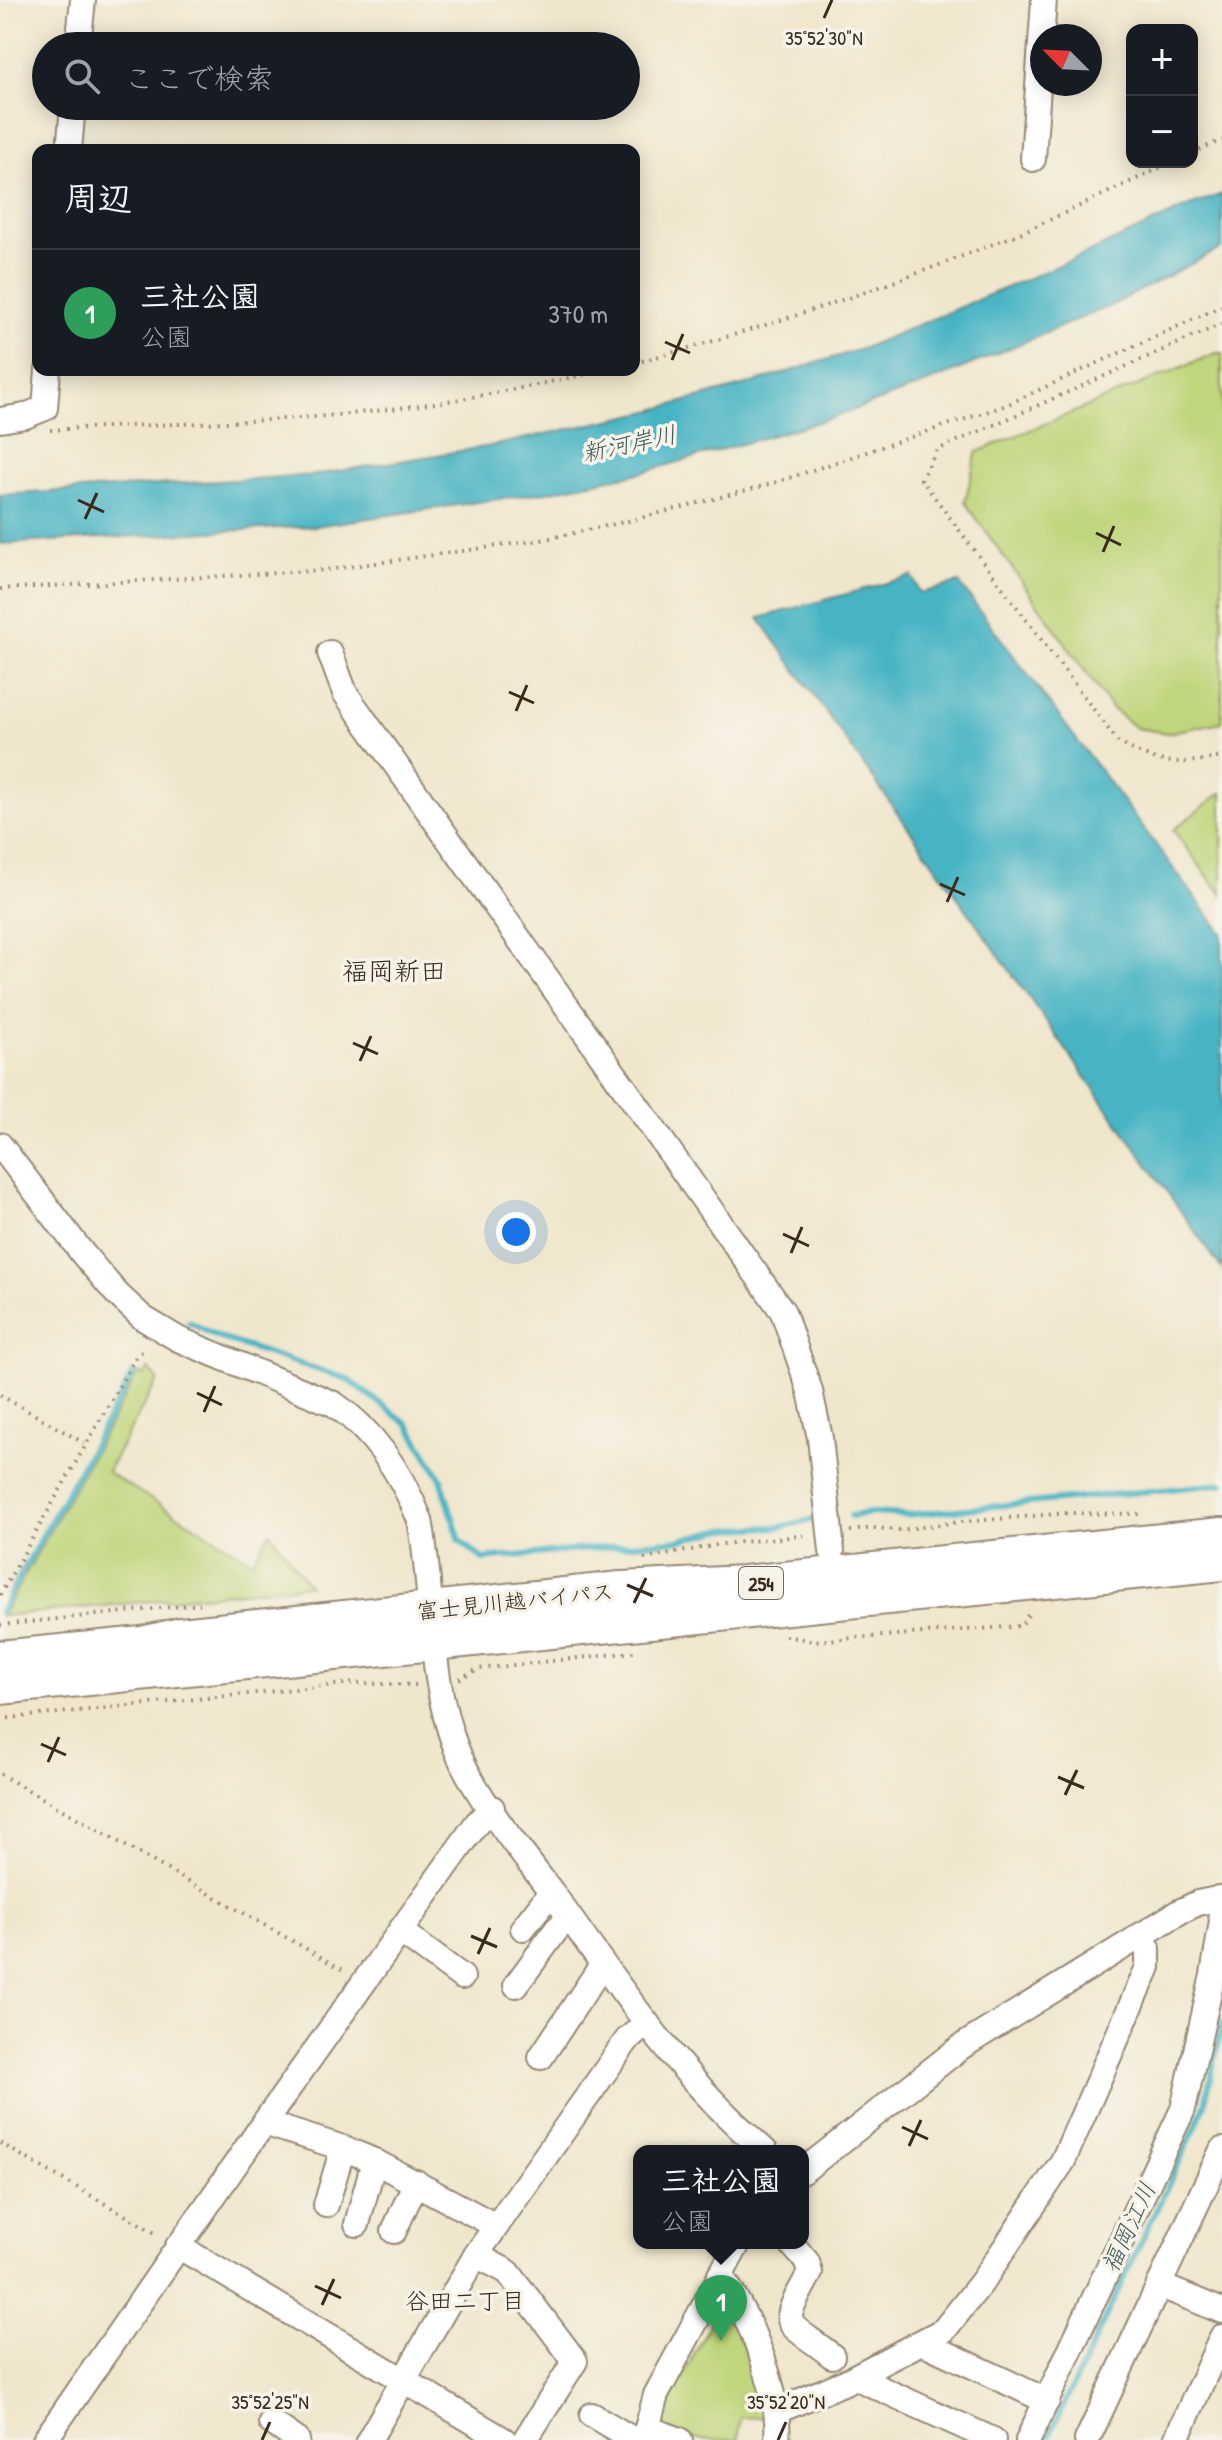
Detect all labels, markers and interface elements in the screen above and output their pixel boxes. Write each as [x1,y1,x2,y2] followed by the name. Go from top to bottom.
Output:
[785,24,863,51] text: 35°52'30"N
[1030,24,1102,96] north arrow
[1126,24,1198,168] map controls
[1126,24,1198,96] button: +
[32,32,640,120] search box
[60,54,104,98] icon: search
[124,58,274,98] text: ここで検索
[1126,96,1198,168] button: −
[64,175,132,221] text: 周辺
[140,276,260,316] text: 三社公園
[85,296,95,331] text: 1
[548,296,608,331] text: 370 m
[140,319,192,354] text: 公園
[579,417,679,469] water label: 新河岸川
[342,953,446,988] district label: 福岡新田
[496,1212,536,1252] your location
[739,1567,783,1599] road number: 254
[415,1576,615,1626] street label: 富士見川越バイパス
[633,2145,809,2249] popup
[661,2160,781,2200] text: 三社公園
[1093,2177,1163,2277] water label: 福岡江川
[661,2203,713,2238] text: 公園
[695,2275,747,2341] pin: 1
[405,2284,525,2316] district label: 谷田二丁目
[231,2388,309,2415] text: 35°52'25"N
[747,2388,825,2415] text: 35°52'20"N

